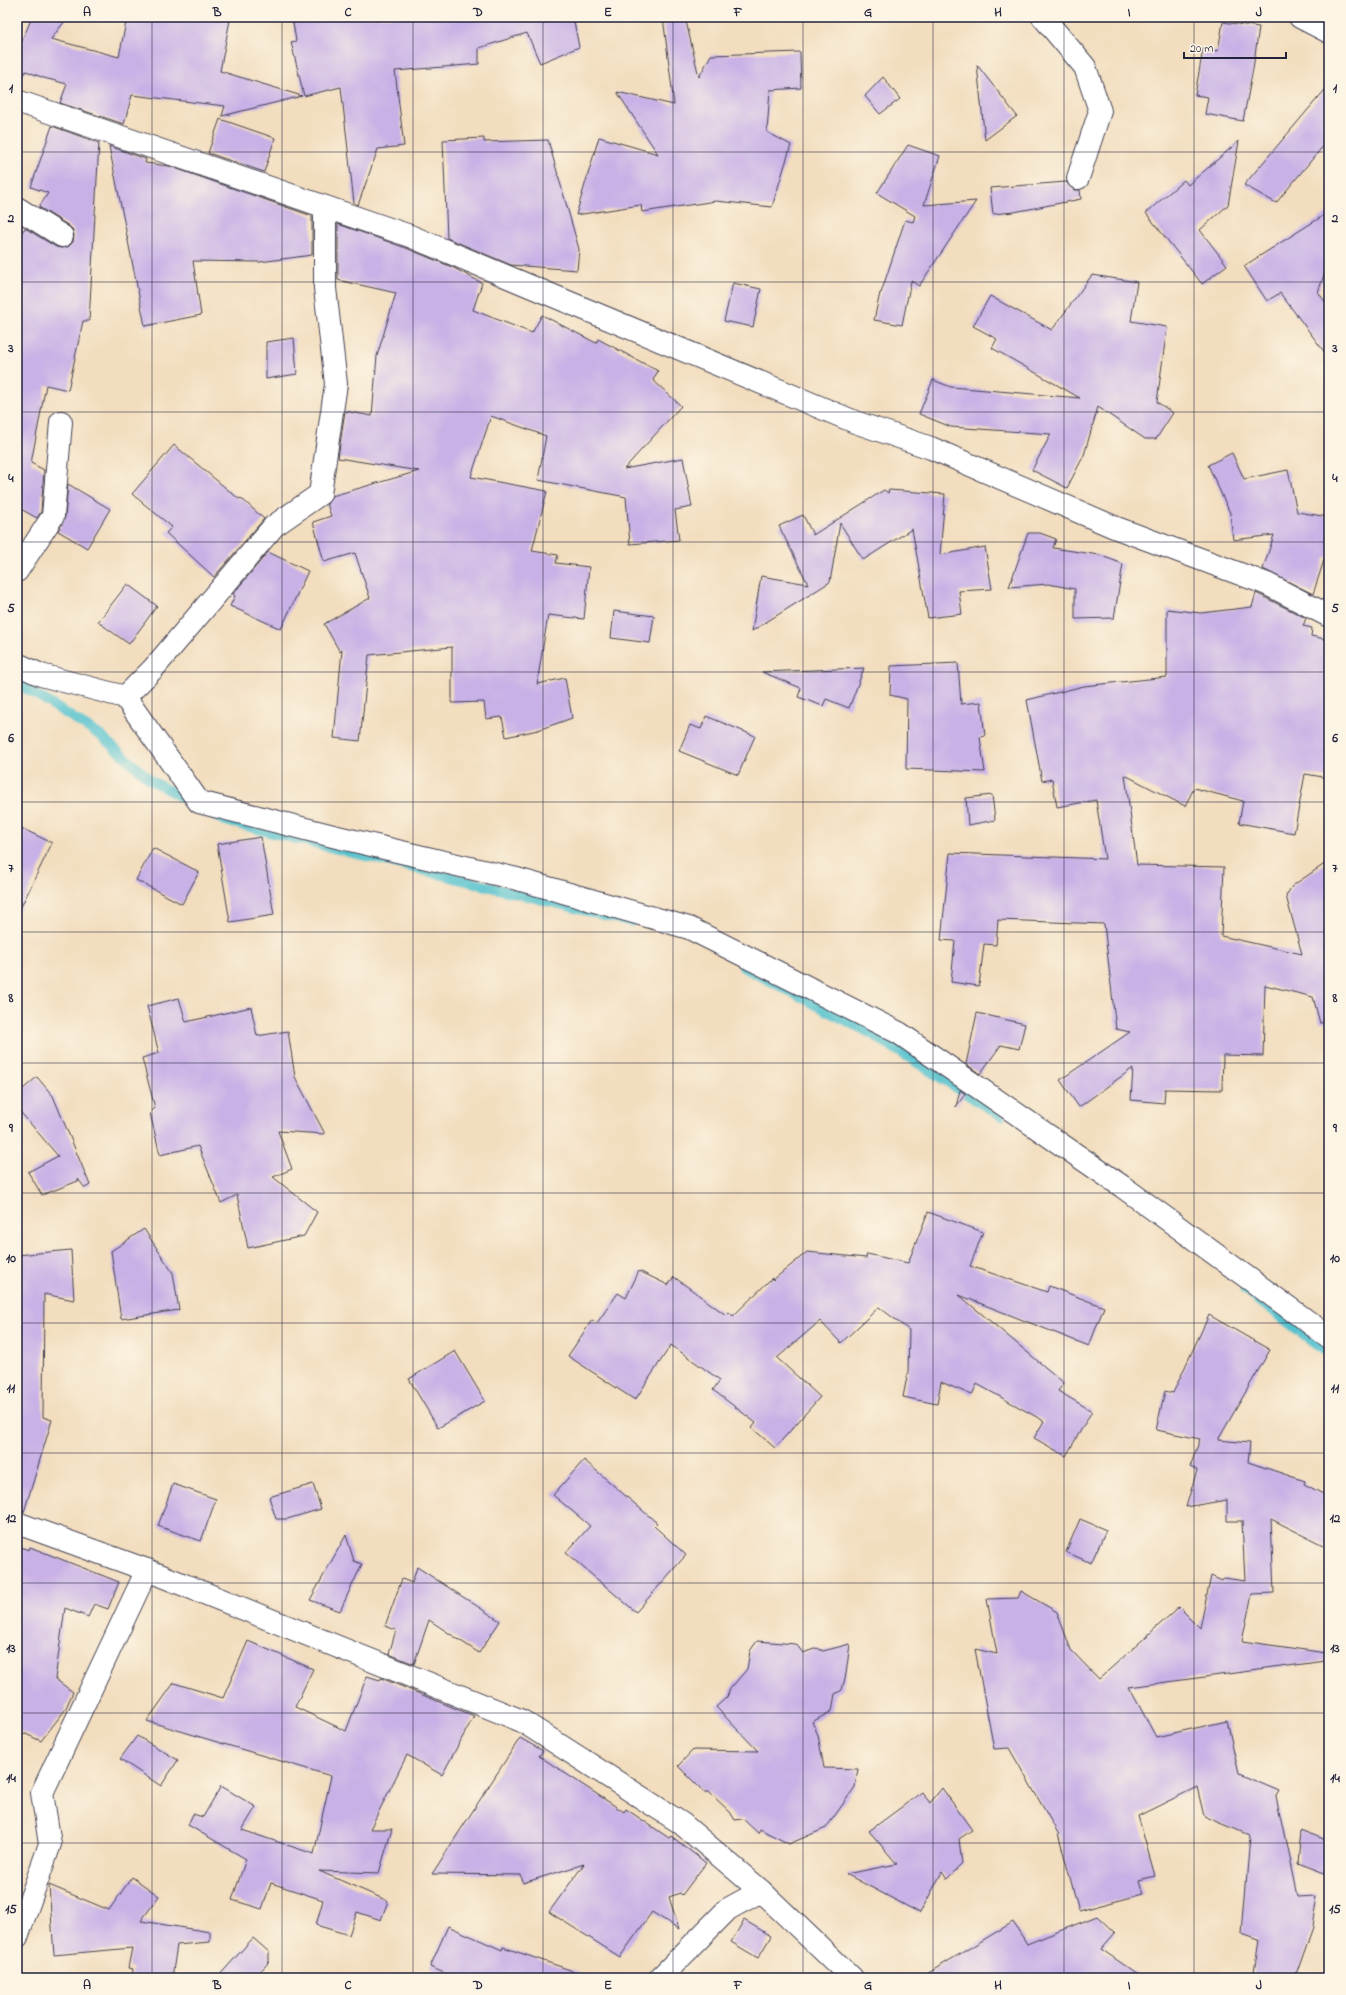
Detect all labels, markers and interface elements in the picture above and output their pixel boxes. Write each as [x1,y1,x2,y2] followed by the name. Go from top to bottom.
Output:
[83,3,91,22] text: A
[212,3,222,22] text: B
[344,3,352,22] text: C
[472,3,483,22] text: D
[604,3,612,22] text: E
[733,3,743,22] text: F
[864,3,872,22] text: G
[994,3,1002,22] text: H
[1127,3,1131,22] text: I
[1256,3,1262,22] text: J
[1184,34,1286,60] scale bar
[1190,40,1213,58] text: 20 m
[9,79,14,98] text: 1
[1333,79,1338,98] text: 1
[7,209,15,228] text: 2
[1331,209,1339,228] text: 2
[7,339,14,358] text: 3
[1331,339,1338,358] text: 3
[7,469,14,488] text: 4
[1331,469,1338,488] text: 4
[7,599,15,618] text: 5
[1331,599,1339,618] text: 5
[7,729,14,748] text: 6
[1331,729,1338,748] text: 6
[8,859,14,878] text: 7
[1332,859,1338,878] text: 7
[8,989,14,1008] text: 8
[1332,989,1338,1008] text: 8
[8,1119,14,1138] text: 9
[1332,1119,1338,1138] text: 9
[6,1249,16,1268] text: 10
[1330,1249,1340,1268] text: 10
[7,1379,16,1398] text: 11
[1331,1379,1340,1398] text: 11
[6,1509,17,1528] text: 12
[1330,1509,1341,1528] text: 12
[6,1639,16,1658] text: 13
[1330,1639,1340,1658] text: 13
[6,1769,16,1788] text: 14
[1330,1769,1340,1788] text: 14
[5,1900,17,1919] text: 15
[1329,1900,1341,1919] text: 15
[83,1976,91,1995] text: A
[212,1976,222,1995] text: B
[344,1976,352,1995] text: C
[472,1976,483,1995] text: D
[604,1976,612,1995] text: E
[733,1976,743,1995] text: F
[864,1976,872,1995] text: G
[994,1976,1002,1995] text: H
[1127,1976,1131,1995] text: I
[1256,1976,1262,1995] text: J

